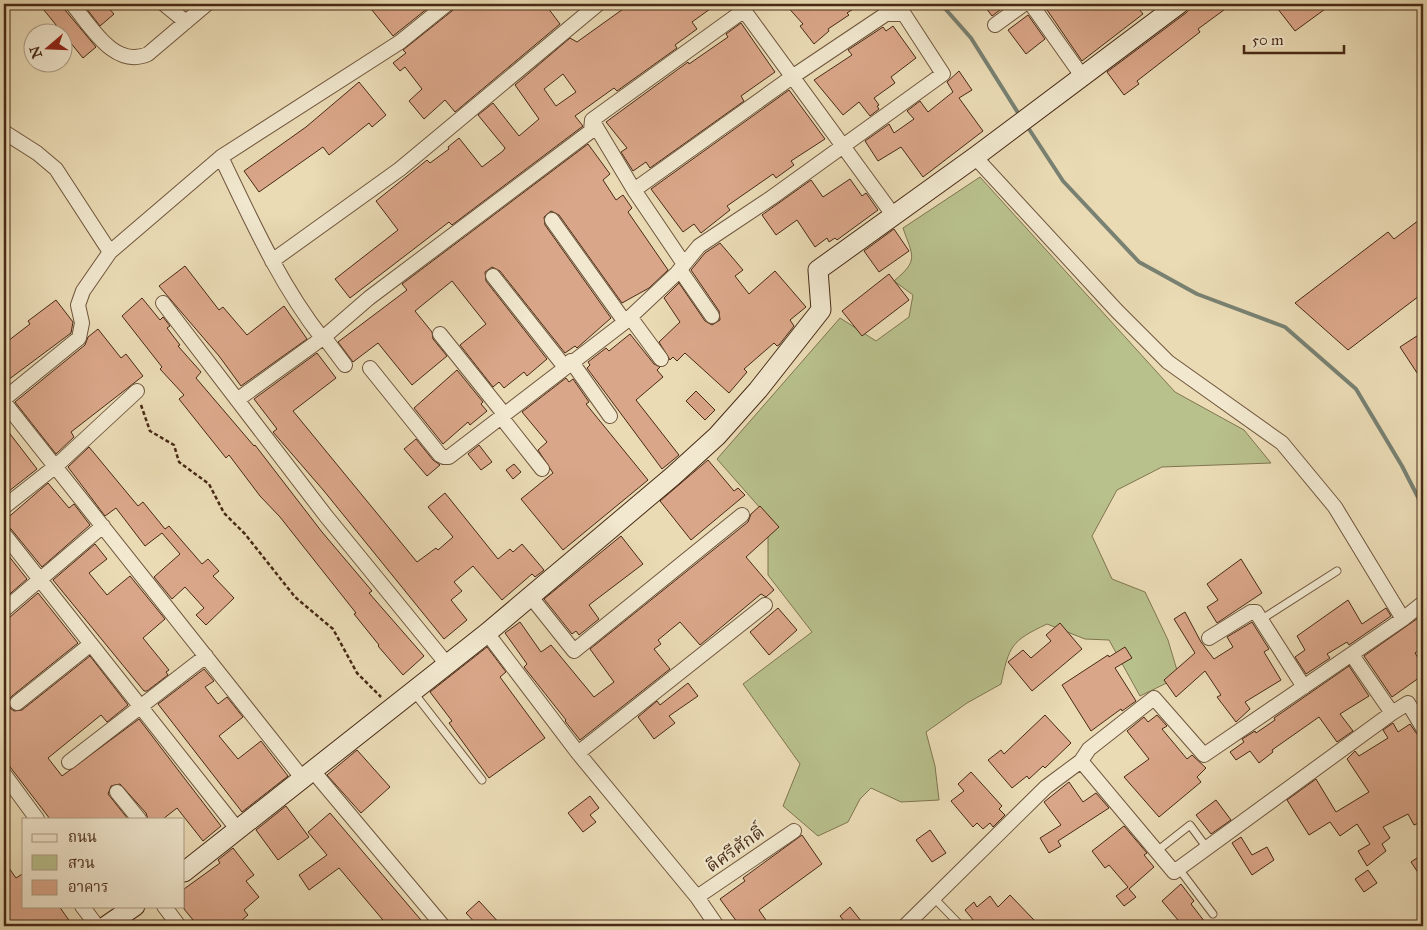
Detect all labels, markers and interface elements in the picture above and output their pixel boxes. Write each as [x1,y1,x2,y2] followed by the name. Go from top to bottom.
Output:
[22,22,72,72] north arrow
[1244,22,1344,54] scale bar
[1252,31,1284,49] text: 50 m
[26,44,46,60] text: N
[22,818,185,908] legend
[700,818,769,877] street label: ดีศรีศักดิ์
[68,828,97,846] text: ถนน
[68,854,95,872] text: สวน
[68,878,108,896] text: อาคาร

